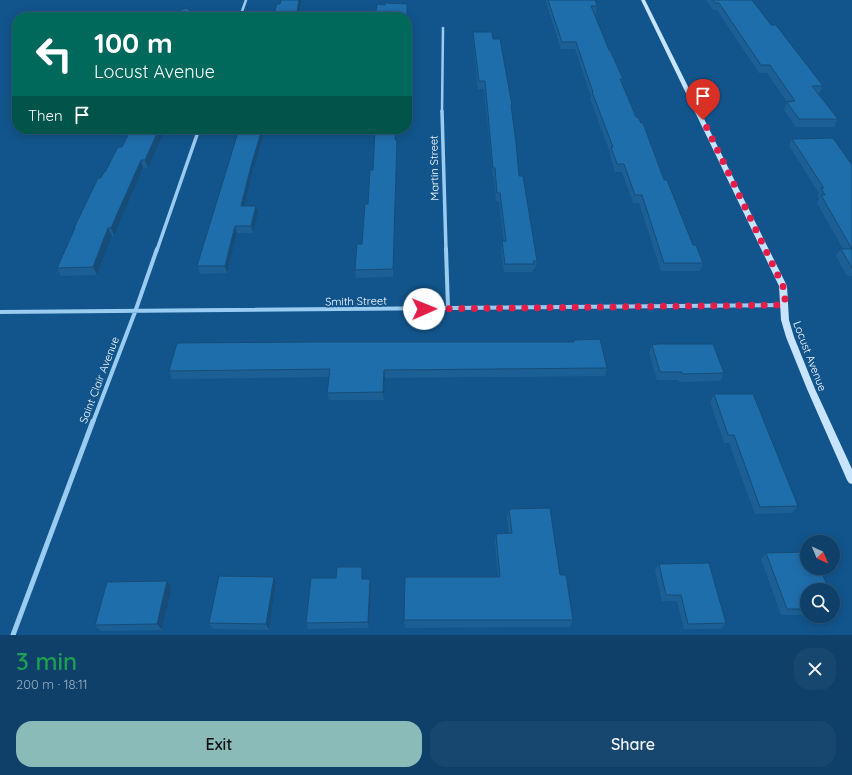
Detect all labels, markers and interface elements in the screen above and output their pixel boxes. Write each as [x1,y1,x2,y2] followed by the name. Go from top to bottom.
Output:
[94,25,173,60] text: 100 m
[28,28,80,80] icon: left
[94,60,215,83] text: Locust Avenue
[686,79,720,120] pin
[692,85,714,107] icon: arrive
[71,104,93,126] icon: arrive
[28,106,63,125] text: Then
[426,135,442,201] street label: Martin Street
[403,288,445,330] position arrow
[325,293,387,309] street label: Smith Street
[790,319,830,393] street label: Locust Avenue
[76,335,122,425] street label: Saint Clair Avenue
[800,535,840,575] north arrow
[800,535,840,623] map controls
[800,583,840,623] button: search
[16,646,77,676] text: 3 min
[794,648,836,690] button: close
[16,676,88,692] text: 200 m · 18:11
[16,721,422,767] button: Exit
[430,721,836,767] button: Share

